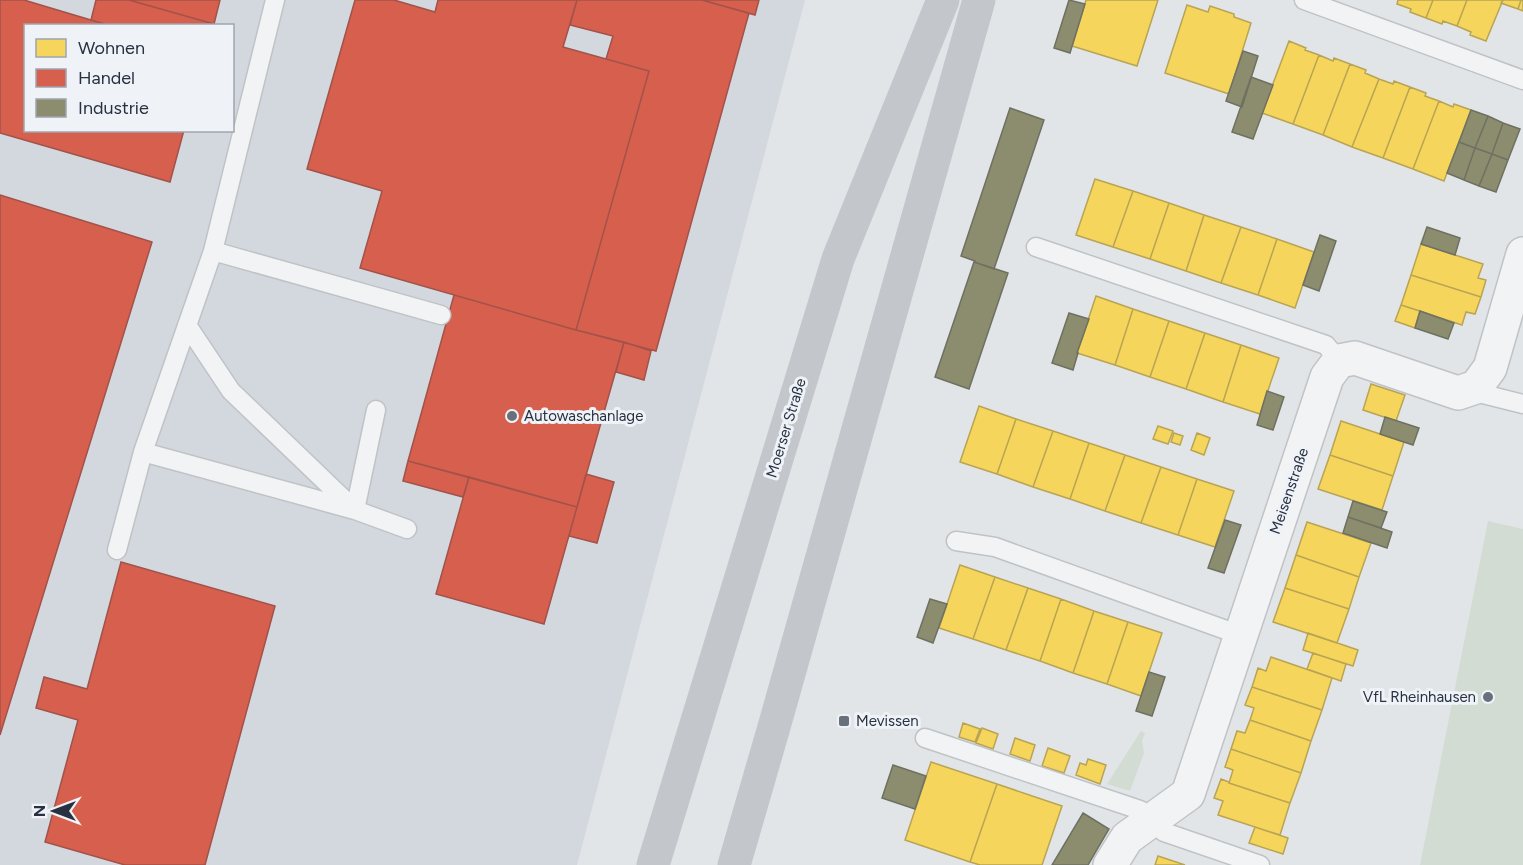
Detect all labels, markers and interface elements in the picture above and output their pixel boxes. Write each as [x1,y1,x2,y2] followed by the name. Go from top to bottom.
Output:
[24,24,234,132] legend
[78,37,145,59] text: Wohnen
[78,67,135,89] text: Handel
[78,97,149,119] text: Industrie
[762,376,810,480] street label: Moerser Straße
[524,407,643,425] place label: Autowaschanlage
[505,409,519,423] marker: Autowaschanlage
[1266,446,1312,536] street label: Meisenstraße
[1363,688,1476,706] place label: VfL Rheinhausen
[1481,690,1495,704] marker: VfL Rheinhausen
[856,712,919,730] place label: Mevissen
[837,714,851,728] marker: Mevissen
[24,781,84,841] north arrow
[30,805,49,817] text: N

